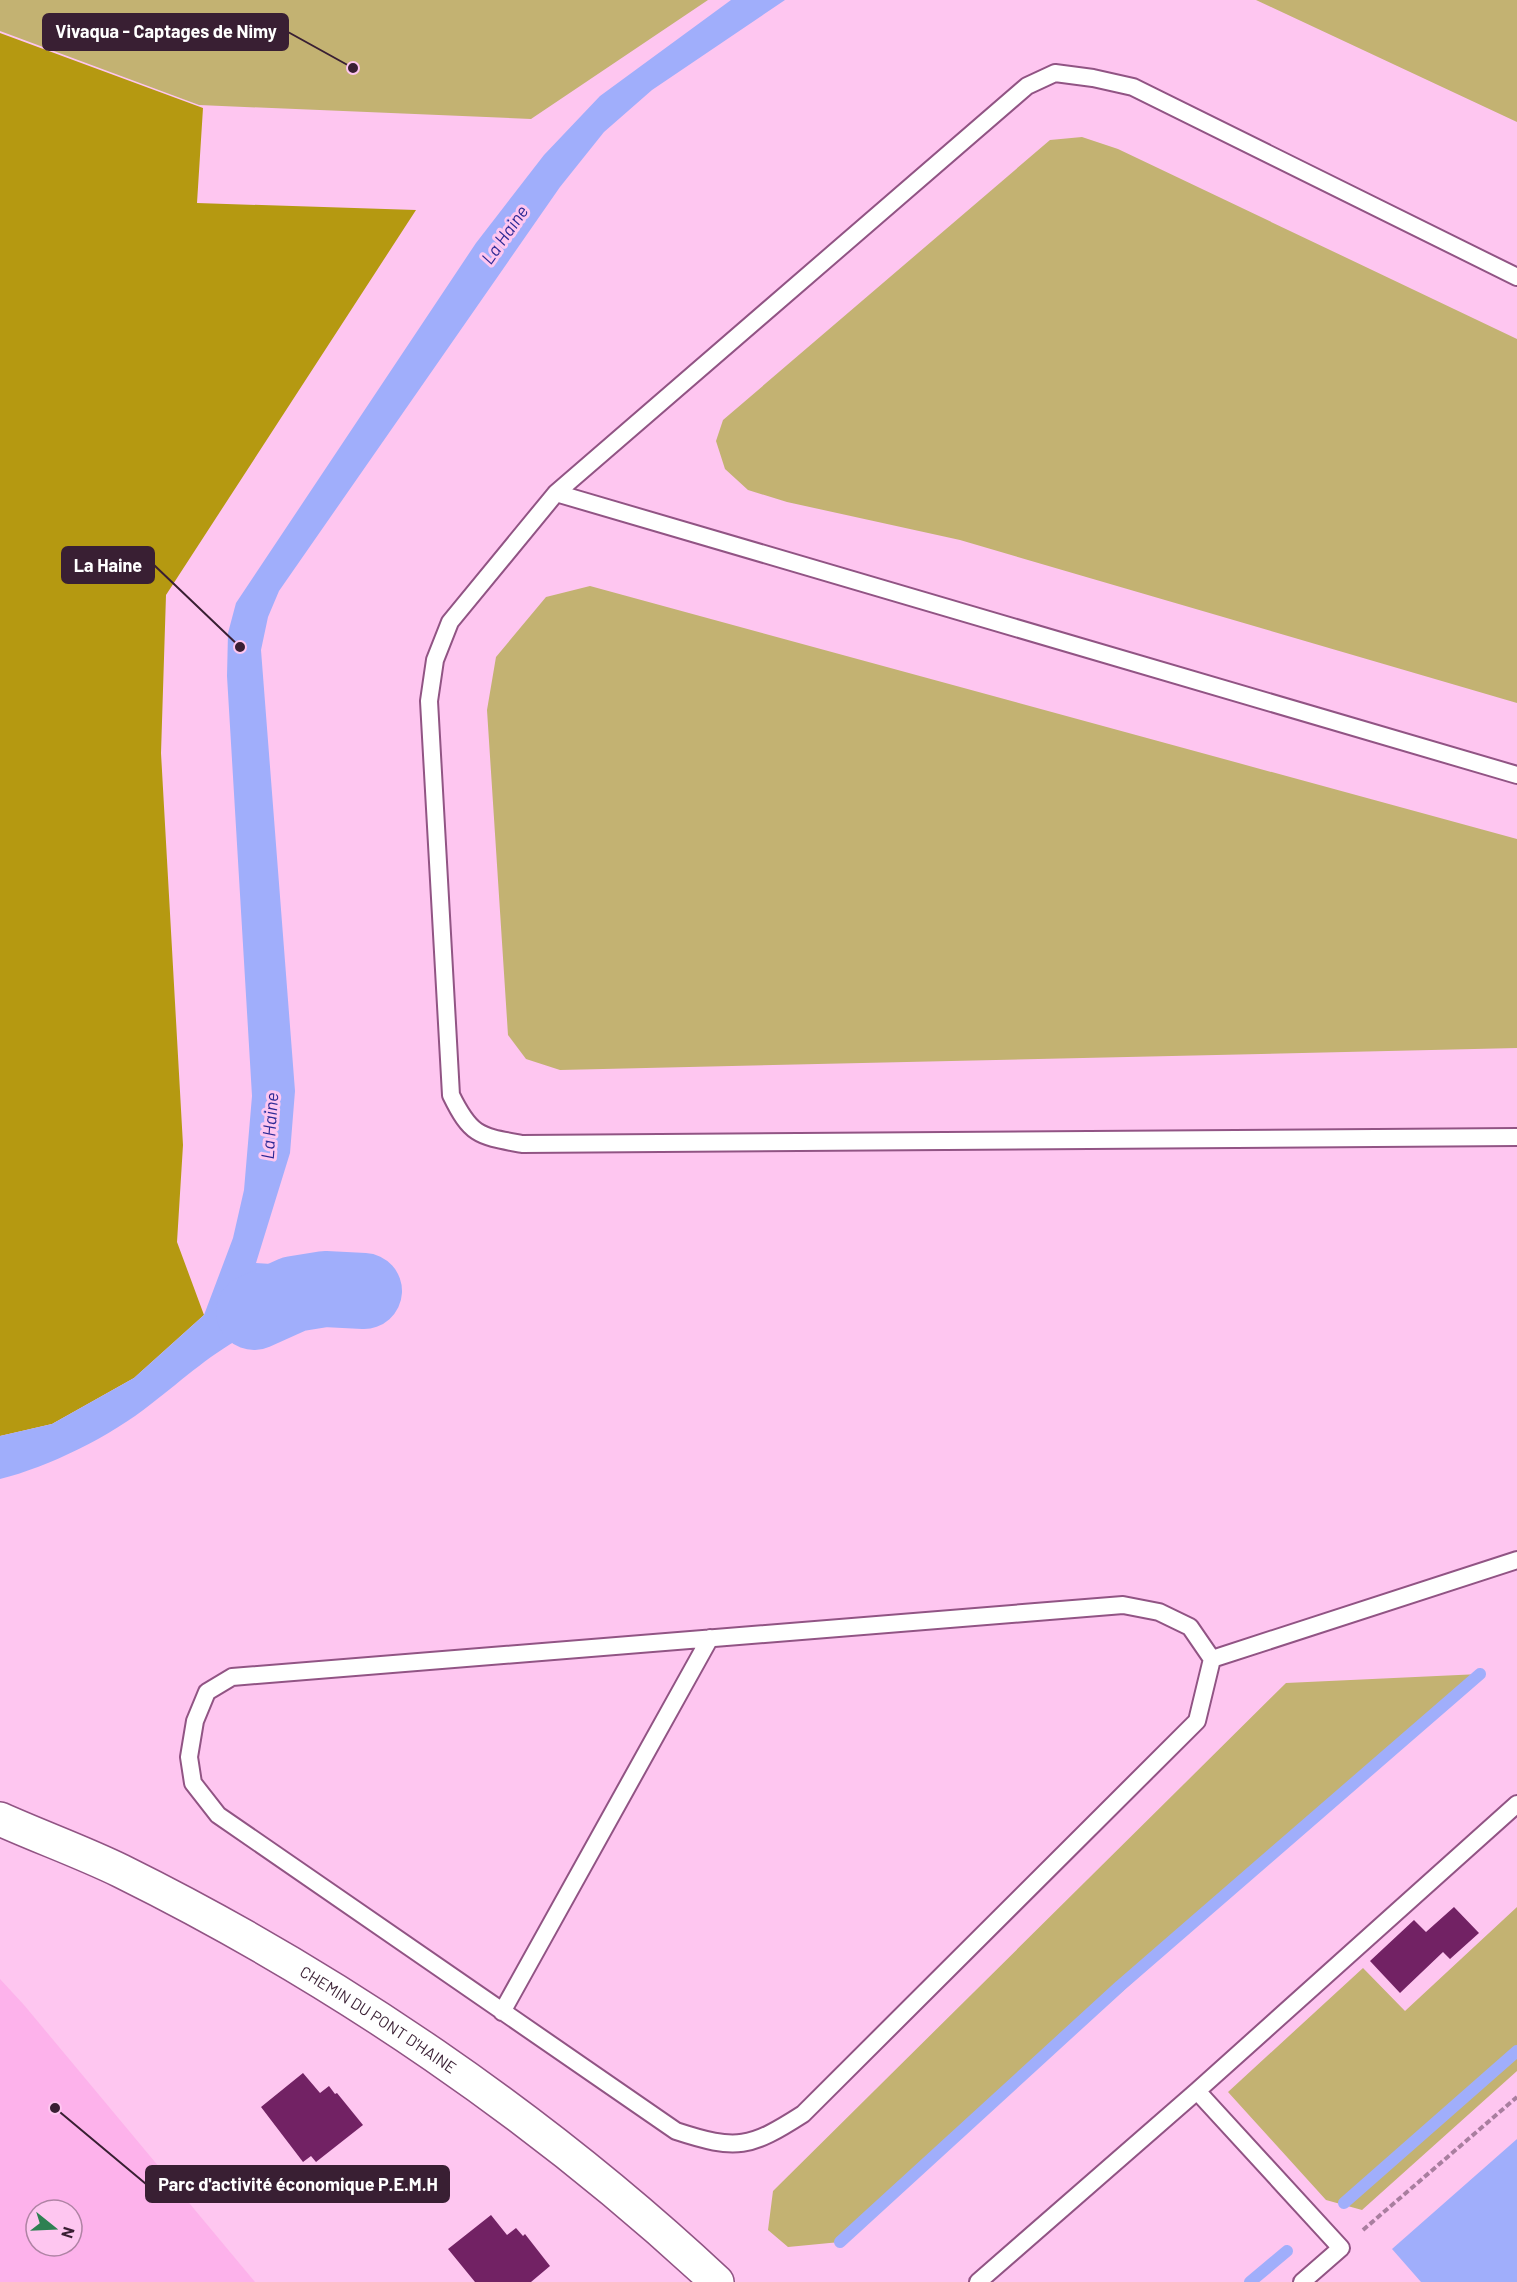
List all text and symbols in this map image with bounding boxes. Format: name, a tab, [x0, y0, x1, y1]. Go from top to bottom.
callout: Vivaqua - Captages de Nimy	[43, 14, 288, 50]
text: Vivaqua - Captages de Nimy	[55, 20, 277, 42]
water label: La Haine	[476, 201, 532, 268]
callout: La Haine	[62, 547, 154, 583]
text: La Haine	[74, 554, 142, 576]
water label: La Haine	[256, 1092, 282, 1160]
street label: CHEMIN DU PONT D'HAINE	[297, 1961, 460, 2077]
callout: Parc d'activité économique P.E.M.H	[146, 2166, 449, 2202]
text: Parc d'activité économique P.E.M.H	[158, 2173, 438, 2195]
north arrow	[24, 2198, 84, 2258]
text: N	[58, 2225, 79, 2241]

